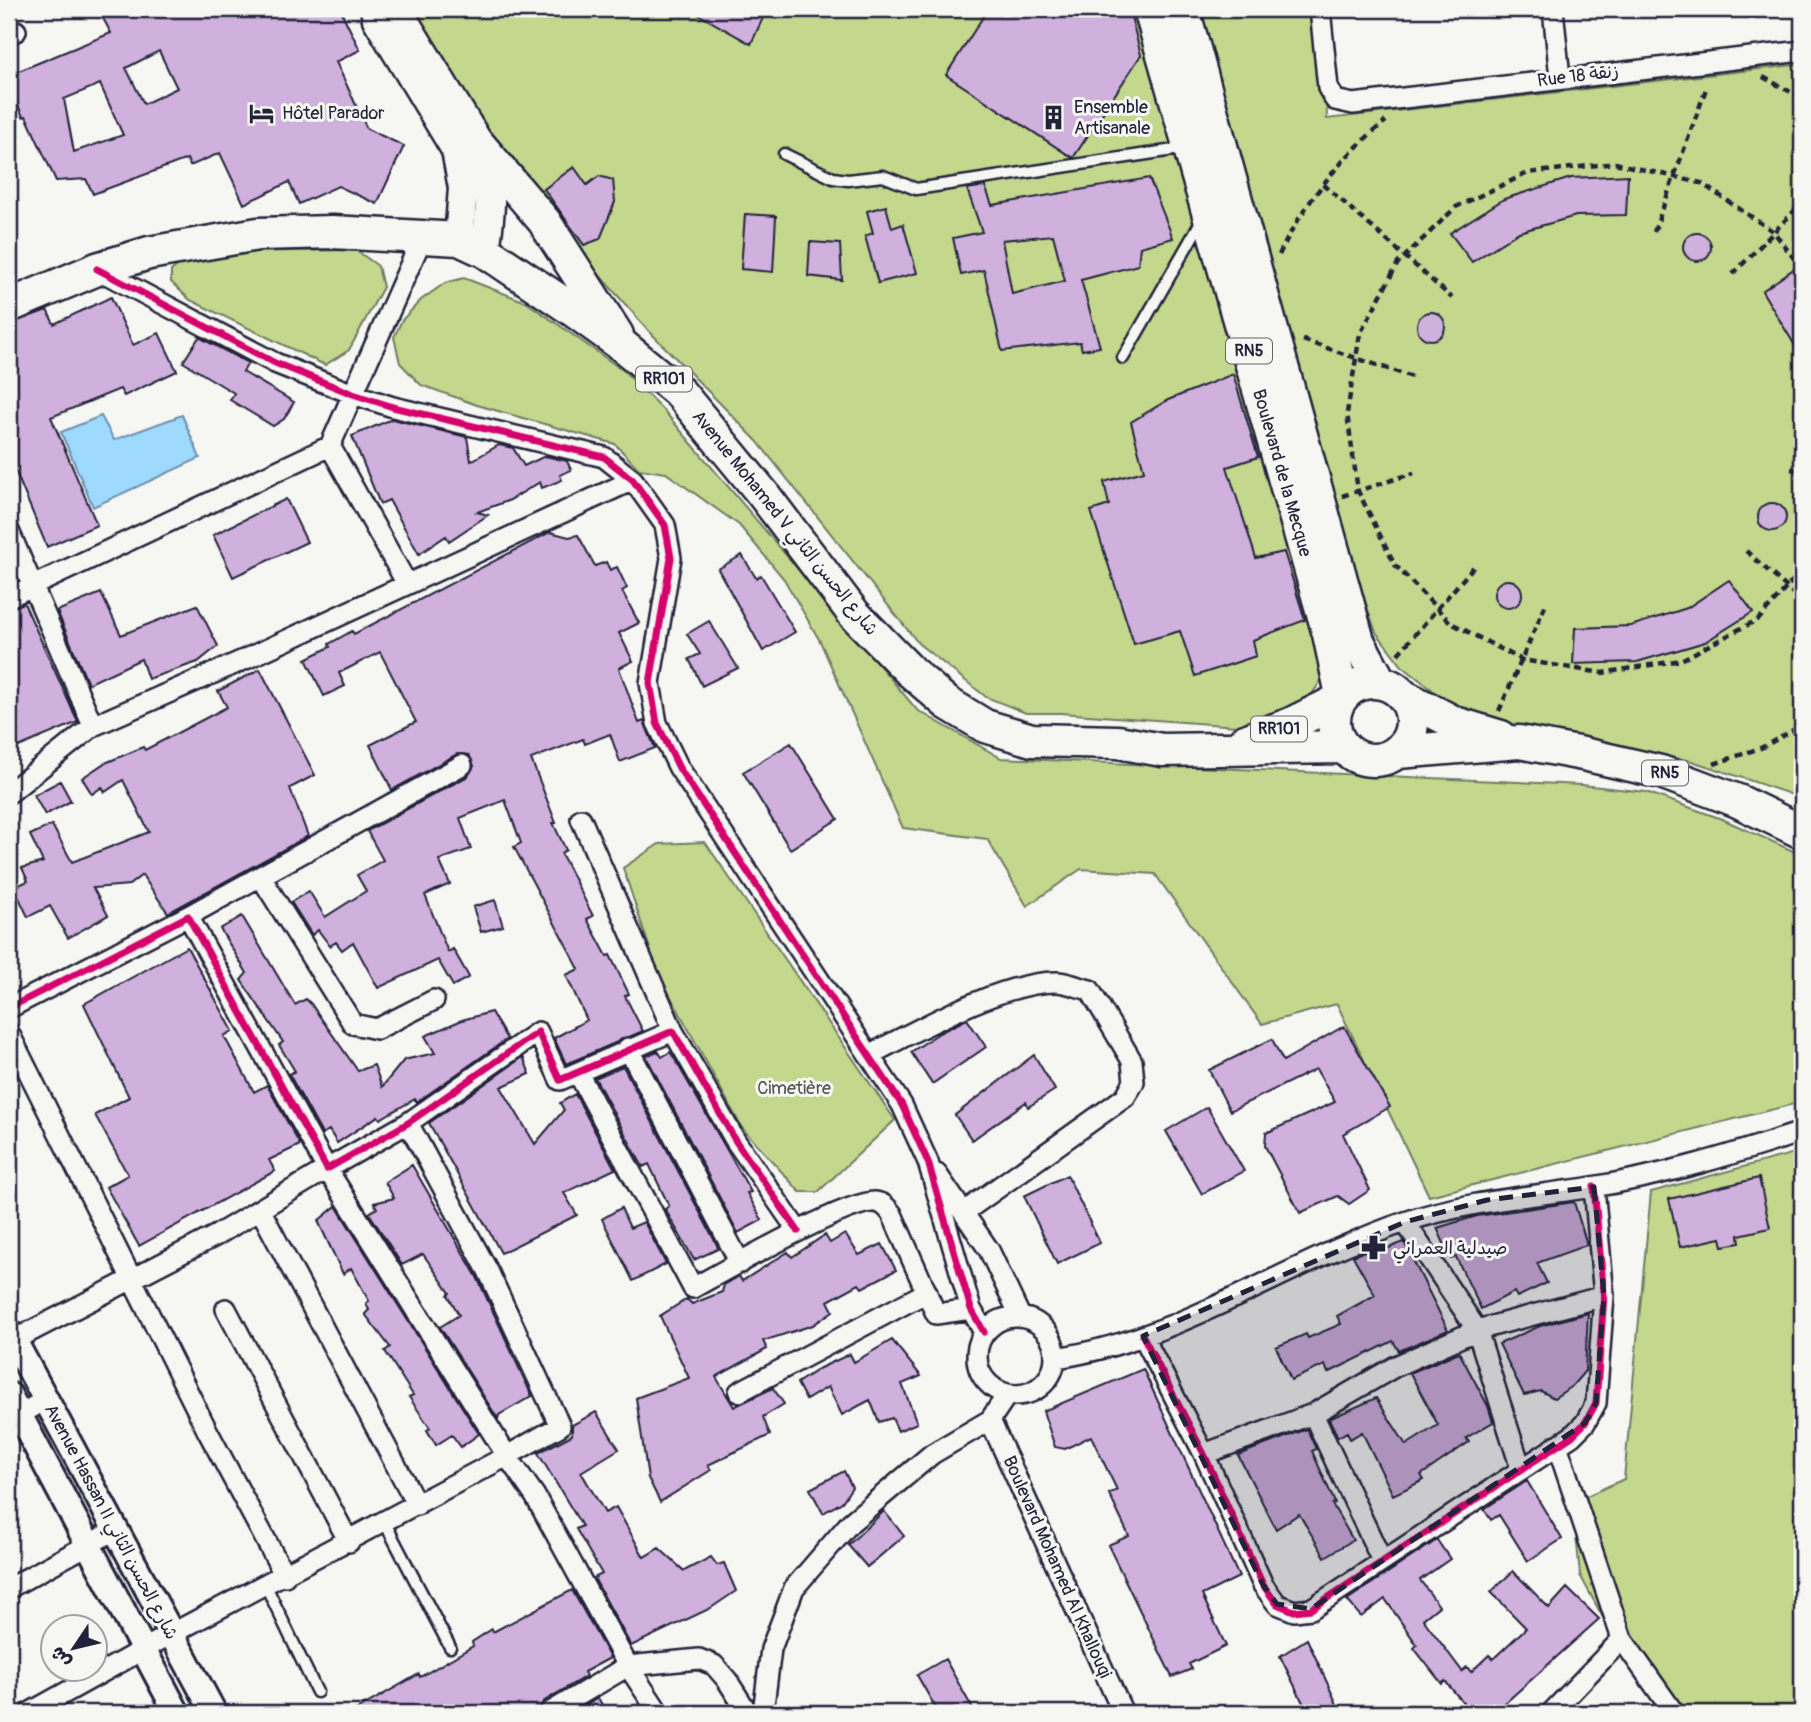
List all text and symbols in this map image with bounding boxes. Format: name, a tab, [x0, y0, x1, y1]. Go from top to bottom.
street label: Rue 18 زنقة	[1536, 60, 1620, 92]
place label: Ensemble Artisanale	[1074, 96, 1150, 140]
hotel icon: Hôtel Parador	[248, 99, 276, 127]
place label: Hôtel Parador	[282, 102, 385, 125]
building icon: Ensemble Artisanale	[1040, 103, 1068, 131]
road number: RN5	[1226, 338, 1272, 364]
road number: RR101	[636, 366, 692, 392]
street label: Boulevard de la Mecque	[1247, 387, 1317, 559]
street label: Avenue Mohamed V شارع الحسن الثاني	[684, 406, 883, 643]
road number: RR101	[1251, 716, 1307, 742]
road number: RN5	[1642, 760, 1688, 786]
park label: Cimetière	[757, 1077, 831, 1100]
pharmacy icon: صيدلية العمراني	[1359, 1234, 1387, 1262]
place label: صيدلية العمراني	[1393, 1237, 1507, 1264]
street label: Avenue Hassan II شارع الحسن الثاني	[36, 1400, 183, 1646]
street label: Boulevard Mohamed Al Khallouqi	[998, 1452, 1116, 1682]
north arrow	[38, 1614, 108, 1684]
text: ش	[45, 1642, 77, 1673]

